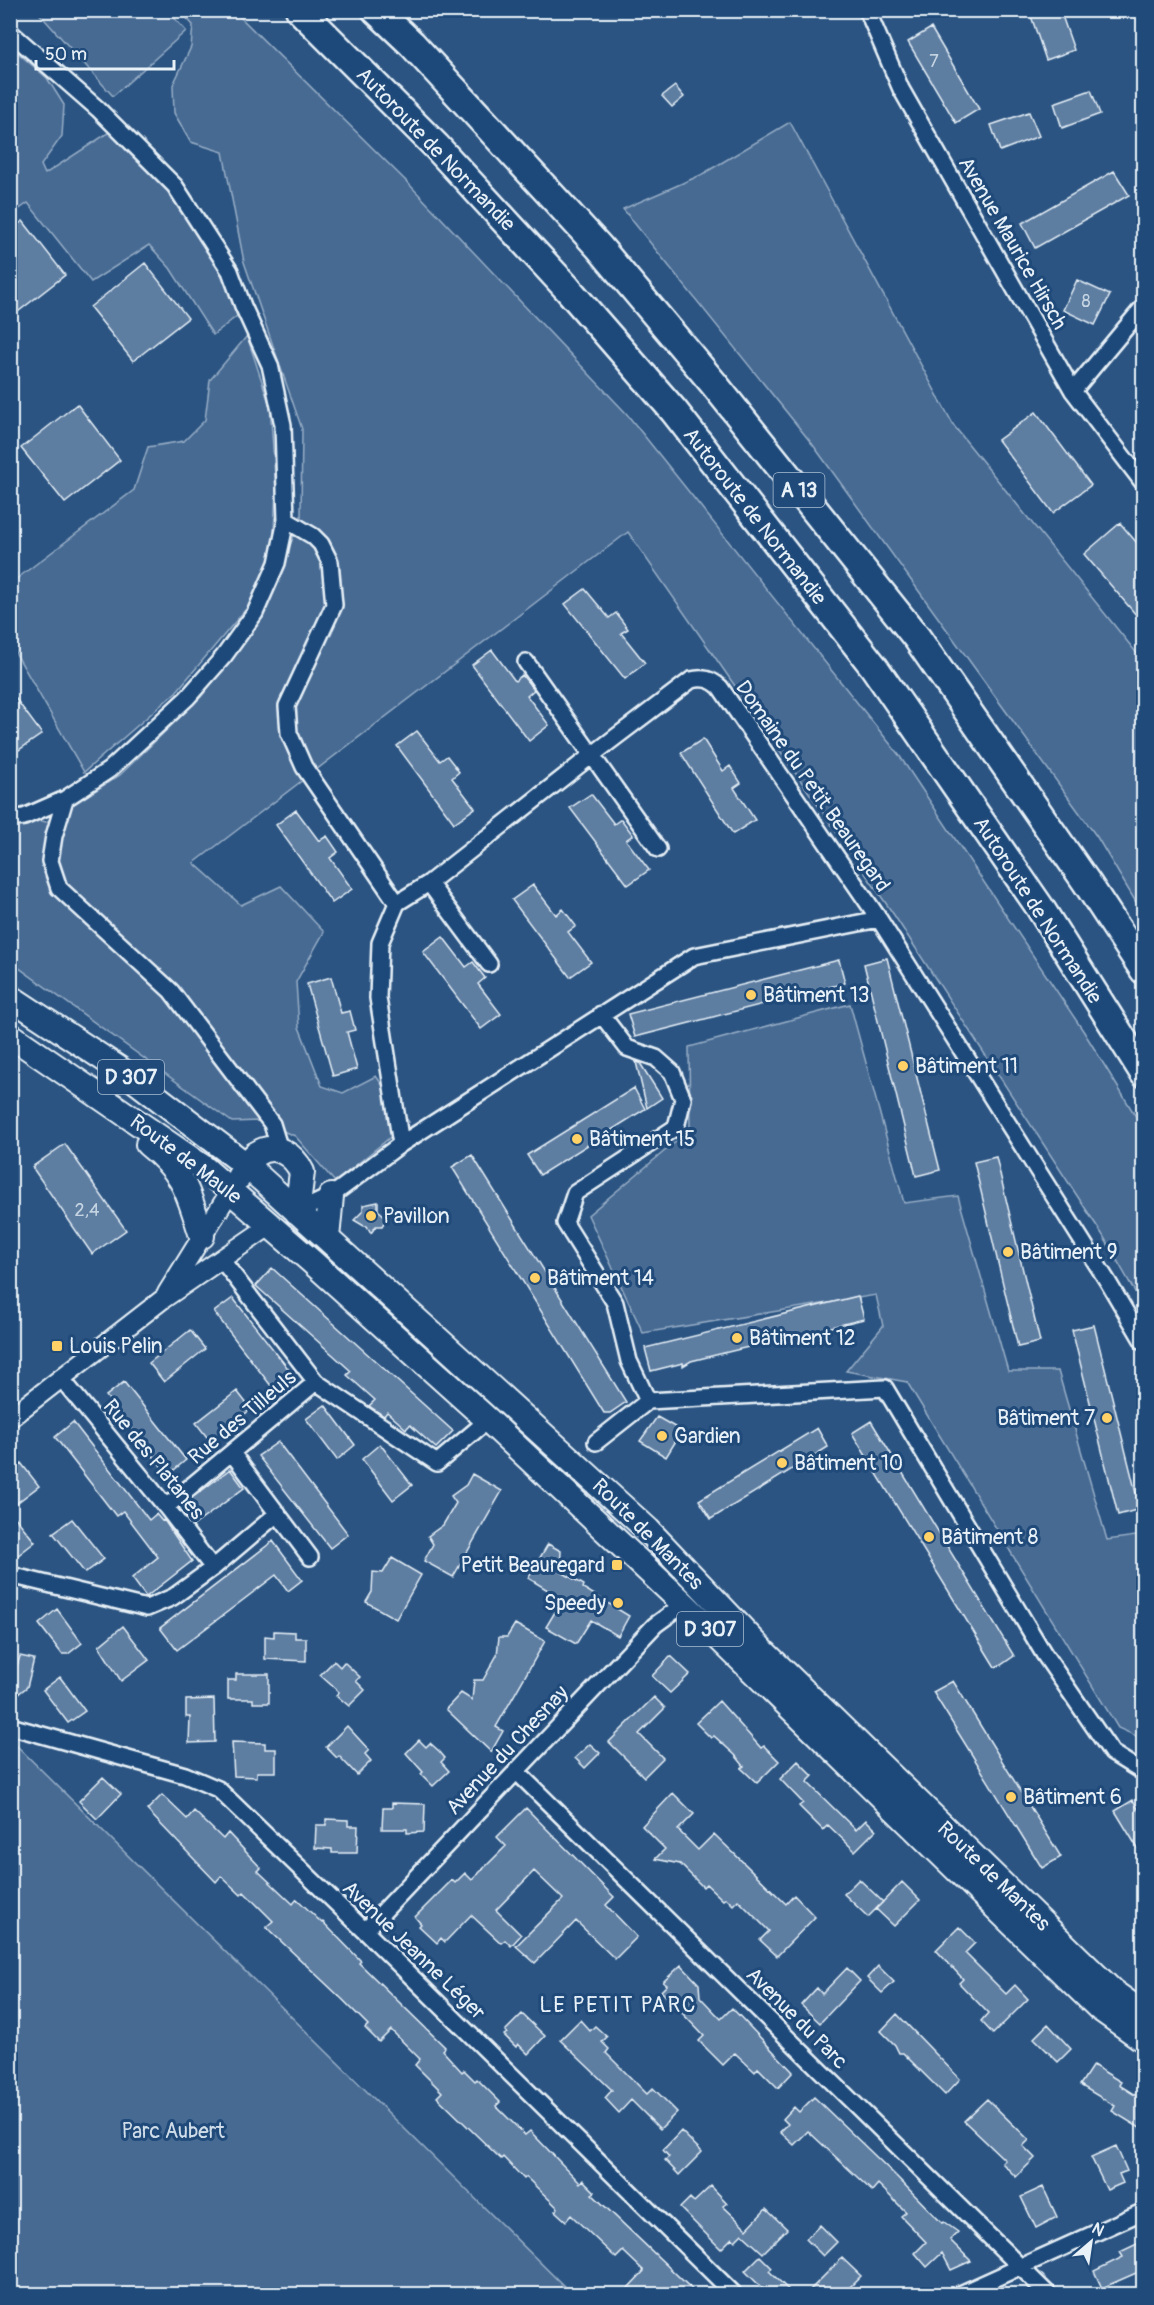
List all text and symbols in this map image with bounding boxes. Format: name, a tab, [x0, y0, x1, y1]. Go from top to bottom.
scale bar	[36, 33, 174, 71]
text: 50 m	[45, 43, 87, 66]
house number: 7	[929, 50, 939, 73]
street label: Autoroute de Normandie	[350, 62, 521, 238]
street label: Avenue Maurice Hirsch	[952, 152, 1073, 335]
house number: 8	[1081, 290, 1091, 313]
street label: Autoroute de Normandie	[677, 422, 833, 611]
road number: A 13	[774, 473, 824, 507]
street label: Domaine du Petit Beauregard	[729, 675, 896, 897]
street label: Autoroute de Normandie	[967, 812, 1109, 1010]
place label: Bâtiment 13	[763, 982, 870, 1009]
marker: Bâtiment 13	[744, 988, 758, 1002]
place label: Bâtiment 11	[915, 1053, 1018, 1080]
marker: Bâtiment 11	[896, 1059, 910, 1073]
road number: D 307	[98, 1060, 164, 1094]
street label: Route de Maule	[124, 1109, 248, 1211]
place label: Bâtiment 15	[589, 1126, 695, 1153]
marker: Bâtiment 15	[570, 1132, 584, 1146]
house number: 2,4	[74, 1199, 100, 1222]
place label: Pavillon	[383, 1203, 450, 1230]
marker: Pavillon	[364, 1209, 378, 1223]
place label: Bâtiment 9	[1020, 1239, 1117, 1266]
marker: Bâtiment 9	[1001, 1245, 1015, 1259]
place label: Bâtiment 14	[547, 1265, 654, 1292]
marker: Bâtiment 14	[528, 1271, 542, 1285]
place label: Bâtiment 12	[749, 1325, 856, 1352]
marker: Bâtiment 12	[730, 1331, 744, 1345]
place label: Louis Pelin	[69, 1333, 163, 1360]
marker: Louis Pelin	[50, 1339, 64, 1353]
street label: Rue des Tilleuls	[183, 1364, 302, 1471]
street label: Rue des Platanes	[97, 1394, 211, 1526]
place label: Bâtiment 7	[997, 1405, 1095, 1432]
marker: Bâtiment 7	[1100, 1411, 1114, 1425]
place label: Gardien	[674, 1423, 741, 1450]
marker: Gardien	[655, 1429, 669, 1443]
place label: Bâtiment 10	[794, 1450, 903, 1477]
marker: Bâtiment 10	[775, 1456, 789, 1470]
street label: Route de Mantes	[586, 1473, 710, 1596]
place label: Bâtiment 8	[941, 1524, 1038, 1551]
marker: Bâtiment 8	[922, 1530, 936, 1544]
place label: Petit Beauregard	[461, 1552, 605, 1579]
marker: Petit Beauregard	[610, 1558, 624, 1572]
place label: Speedy	[544, 1590, 606, 1617]
marker: Speedy	[611, 1596, 625, 1610]
road number: D 307	[677, 1612, 743, 1646]
street label: Avenue du Chesnay	[440, 1680, 574, 1821]
place label: Bâtiment 6	[1023, 1784, 1122, 1811]
marker: Bâtiment 6	[1004, 1790, 1018, 1804]
street label: Route de Mantes	[931, 1816, 1056, 1938]
street label: Avenue Jeanne Léger	[336, 1875, 491, 2026]
street label: Avenue du Parc	[740, 1962, 853, 2075]
district label: LE PETIT PARC	[539, 1991, 697, 2019]
park label: Parc Aubert	[121, 2118, 225, 2145]
north arrow	[1061, 2212, 1121, 2272]
text: N	[1088, 2218, 1108, 2241]

